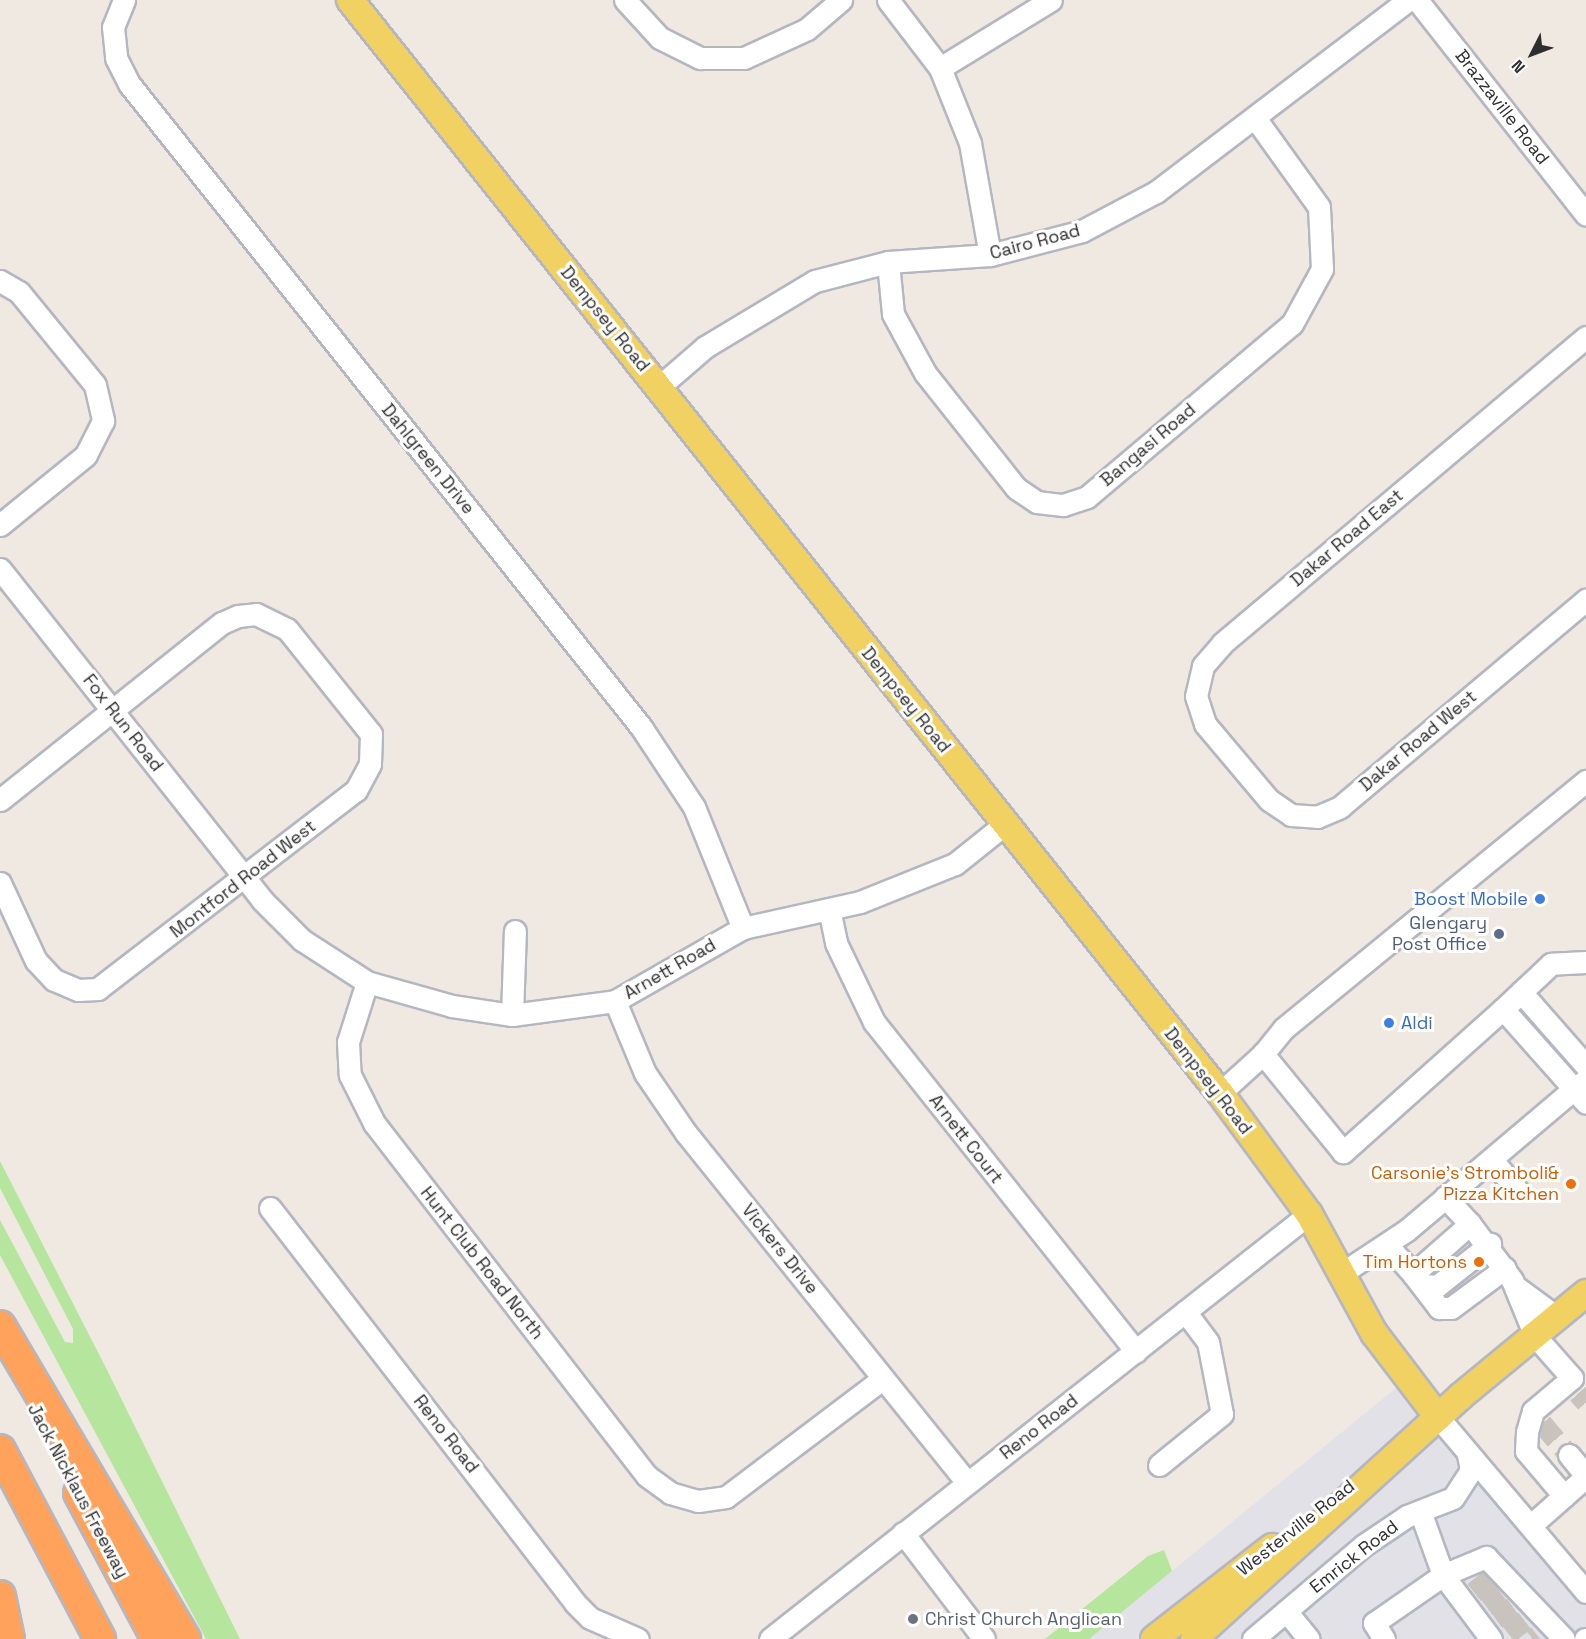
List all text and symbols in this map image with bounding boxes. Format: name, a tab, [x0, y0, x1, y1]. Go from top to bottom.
north arrow	[1502, 24, 1562, 84]
street label: Brazzaville Road	[1450, 45, 1554, 169]
text: N	[1507, 55, 1530, 77]
street label: Cairo Road	[987, 220, 1083, 264]
street label: Dempsey Road	[556, 262, 654, 376]
street label: Dahlgreen Drive	[377, 399, 479, 519]
street label: Bangasi Road	[1096, 399, 1200, 491]
street label: Dakar Road East	[1286, 485, 1408, 591]
street label: Dempsey Road	[857, 643, 955, 757]
street label: Fox Run Road	[78, 670, 168, 776]
street label: Dakar Road West	[1355, 686, 1481, 796]
street label: Montford Road West	[166, 815, 320, 943]
place label: Boost Mobile	[1414, 888, 1528, 910]
marker: Boost Mobile	[1533, 892, 1547, 906]
place label: Glengary Post Office	[1392, 913, 1487, 956]
marker: Glengary Post Office	[1492, 927, 1506, 941]
street label: Arnett Road	[620, 934, 720, 1004]
place label: Aldi	[1401, 1012, 1433, 1034]
marker: Aldi	[1382, 1016, 1396, 1030]
street label: Dempsey Road	[1160, 1023, 1256, 1139]
street label: Arnett Court	[924, 1090, 1008, 1188]
place label: Carsonie's Stromboli& Pizza Kitchen	[1371, 1163, 1559, 1206]
marker: Carsonie's Stromboli& Pizza Kitchen	[1564, 1177, 1578, 1191]
street label: Hunt Club Road North	[416, 1182, 548, 1344]
street label: Vickers Drive	[737, 1199, 823, 1299]
place label: Tim Hortons	[1363, 1251, 1467, 1273]
marker: Tim Hortons	[1472, 1255, 1486, 1269]
street label: Reno Road	[996, 1390, 1082, 1464]
street label: Reno Road	[409, 1391, 483, 1477]
street label: Jack Nicklaus Freeway	[23, 1400, 133, 1582]
street label: Westerville Road	[1233, 1475, 1359, 1581]
street label: Emrick Road	[1306, 1516, 1402, 1598]
place label: Christ Church Anglican	[925, 1608, 1122, 1630]
marker: Christ Church Anglican	[906, 1612, 920, 1626]

